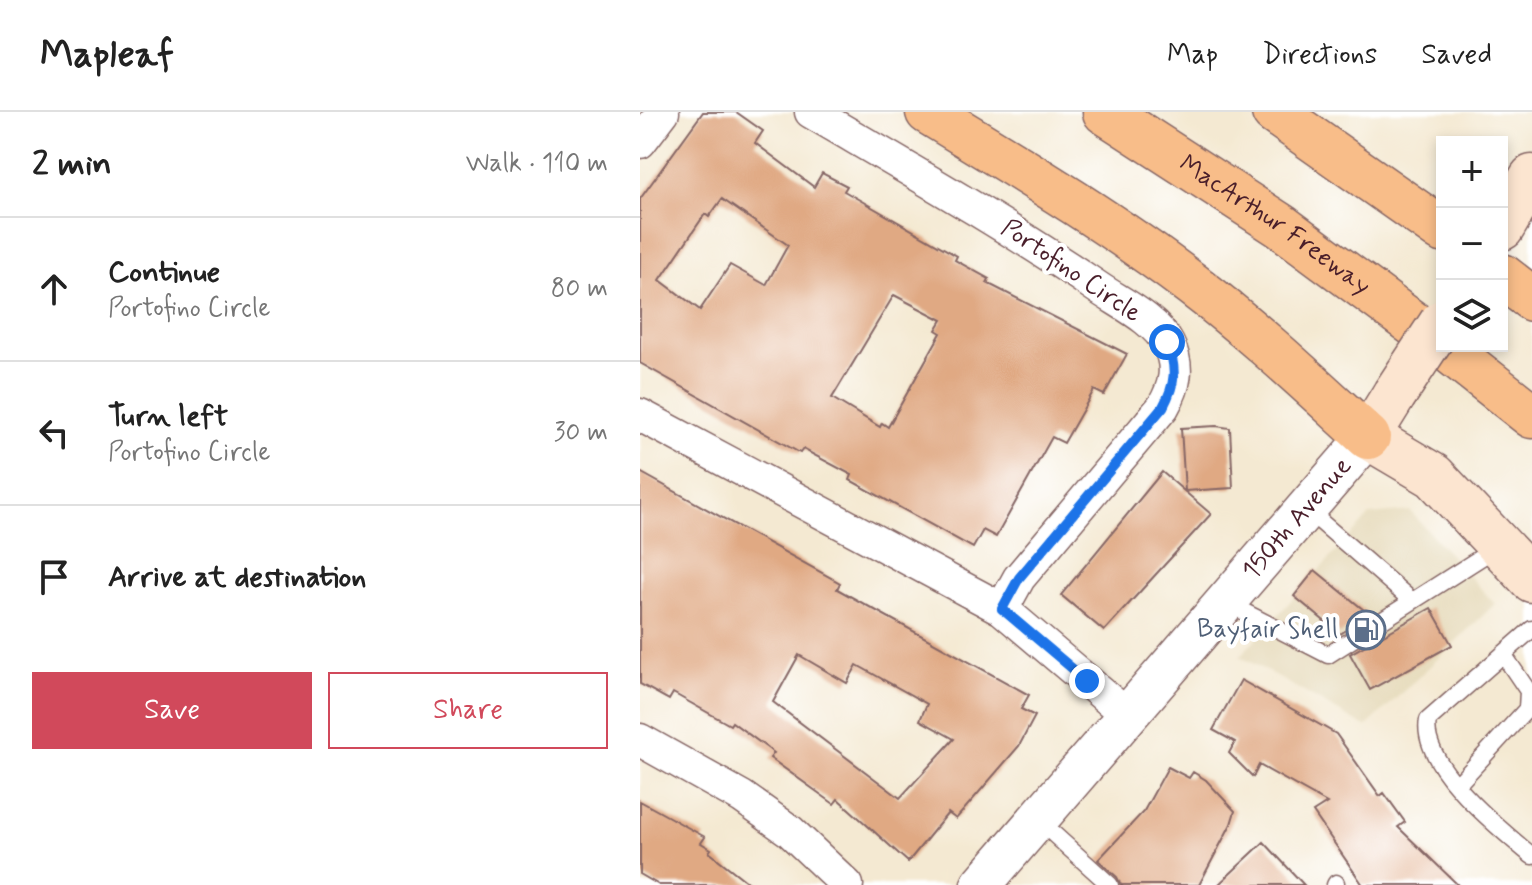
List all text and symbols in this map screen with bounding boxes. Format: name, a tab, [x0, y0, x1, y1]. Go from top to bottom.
text: Mapleaf	[40, 31, 174, 80]
text: Map	[1167, 37, 1218, 74]
text: Directions	[1262, 37, 1377, 74]
text: Saved	[1421, 37, 1492, 74]
map controls	[1436, 136, 1508, 352]
button: +	[1436, 136, 1508, 208]
text: 2 min	[32, 142, 112, 187]
text: Walk · 110 m	[466, 147, 608, 181]
street label: MacArthur Freeway	[1172, 147, 1377, 303]
button: −	[1436, 208, 1508, 280]
street label: Portofino Circle	[994, 211, 1148, 331]
text: Continue	[108, 253, 220, 292]
icon: ahead	[32, 267, 76, 311]
text: 80 m	[551, 272, 608, 306]
button: layers	[1436, 280, 1508, 352]
text: Portofino Circle	[108, 292, 270, 326]
route start	[1149, 324, 1185, 360]
text: Turn left	[108, 397, 228, 436]
icon: left	[32, 411, 76, 455]
text: 30 m	[554, 416, 608, 450]
text: Portofino Circle	[108, 436, 270, 470]
street label: 150th Avenue	[1235, 450, 1360, 587]
icon: arrive	[32, 555, 76, 599]
text: Arrive at destination	[108, 558, 366, 597]
fuel station icon: Bayfair Shell	[1345, 609, 1387, 651]
place label: Bayfair Shell	[1197, 613, 1338, 647]
route end	[1069, 663, 1105, 699]
button: Save	[32, 672, 312, 749]
button: Share	[328, 672, 608, 749]

